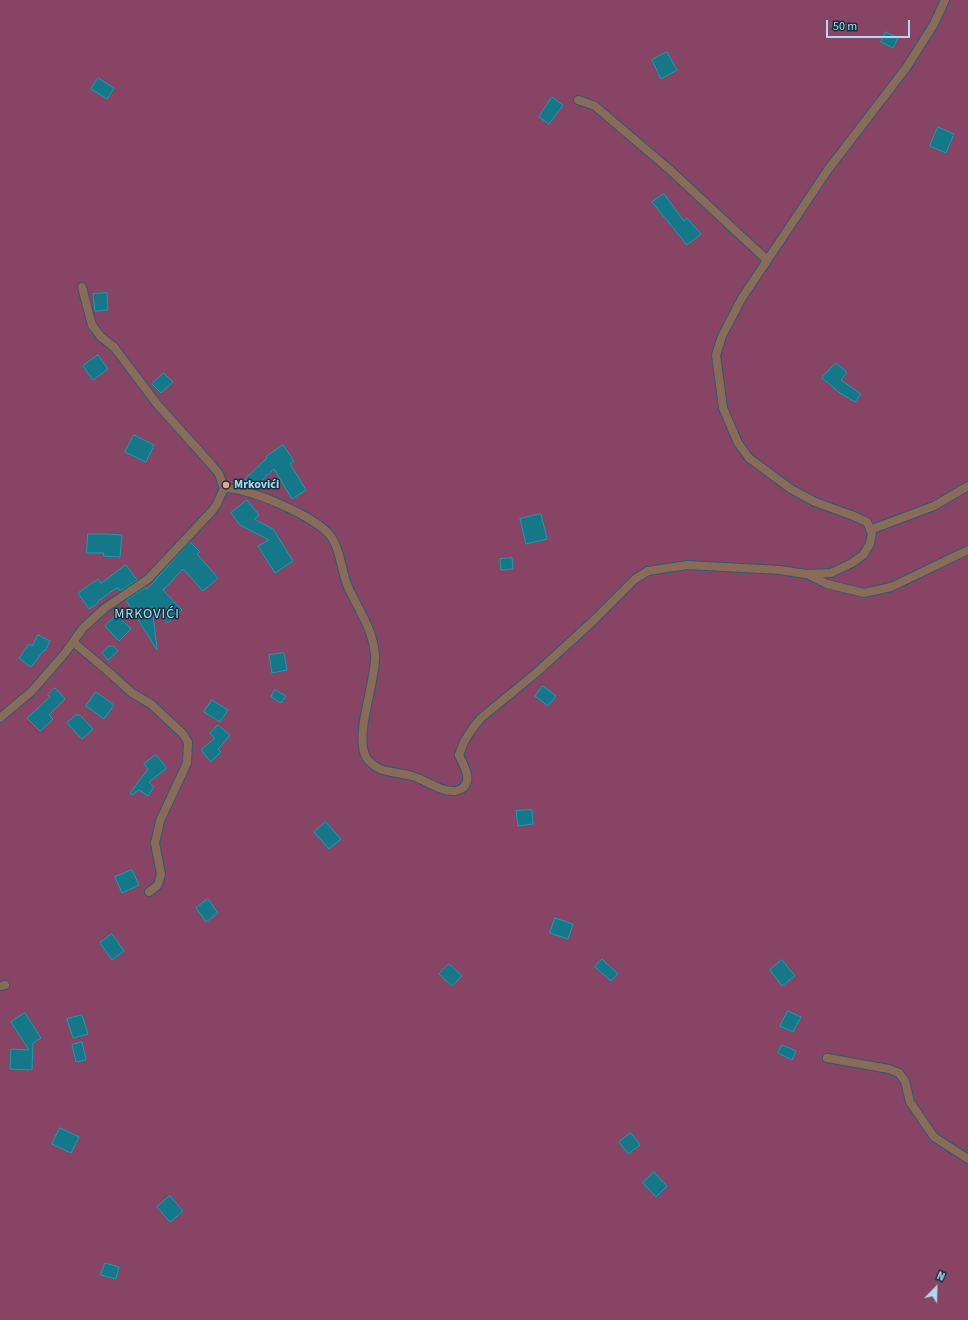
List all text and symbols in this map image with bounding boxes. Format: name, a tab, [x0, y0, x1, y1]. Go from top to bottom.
scale bar	[828, 12, 912, 38]
text: 50 m	[833, 18, 857, 35]
place label: Mrkovići	[234, 478, 279, 492]
marker: Mrkovići	[221, 480, 231, 490]
district label: MRKOVIĆI	[114, 607, 180, 623]
north arrow	[916, 1268, 956, 1308]
text: N	[935, 1268, 947, 1285]

